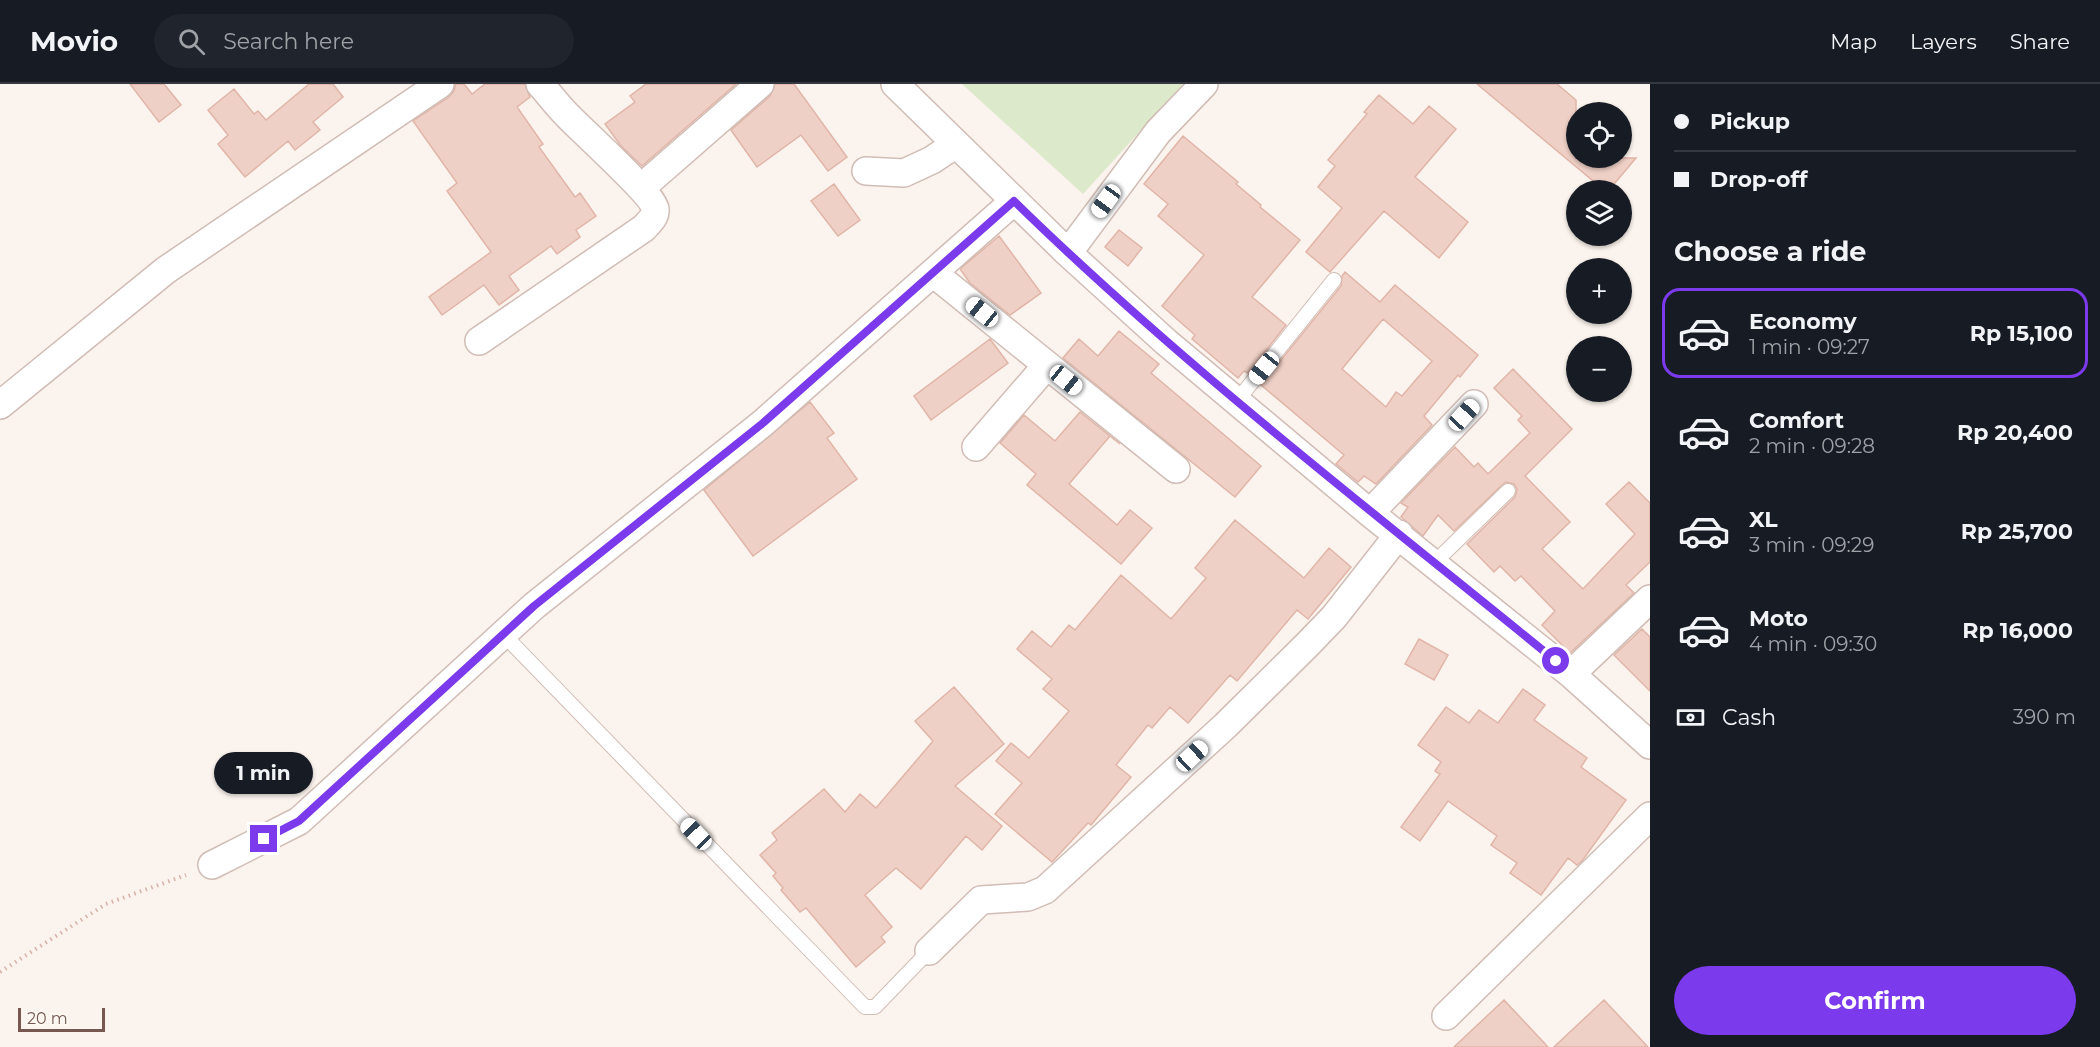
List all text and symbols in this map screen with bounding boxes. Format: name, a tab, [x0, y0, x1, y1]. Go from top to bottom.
search box	[154, 14, 574, 68]
text: Movio	[30, 24, 118, 58]
icon: search	[175, 25, 208, 58]
text: Search here	[223, 28, 354, 55]
text: Map	[1830, 29, 1877, 54]
text: Layers	[1910, 29, 1977, 54]
text: Share	[2010, 29, 2070, 54]
map controls	[1566, 102, 1632, 402]
button: locate	[1566, 102, 1632, 168]
text: Pickup	[1710, 108, 1790, 135]
text: Drop-off	[1710, 166, 1808, 193]
button: layers	[1566, 180, 1632, 246]
car	[1088, 181, 1124, 221]
text: Choose a ride	[1674, 235, 1866, 268]
button: +	[1566, 258, 1632, 324]
car	[962, 294, 1002, 330]
icon: car	[1677, 306, 1731, 360]
text: Economy	[1749, 308, 1857, 335]
text: Rp 15,100	[1970, 320, 2073, 347]
text: 1 min · 09:27	[1749, 335, 1870, 359]
button: −	[1566, 336, 1632, 402]
car	[1246, 348, 1282, 388]
car	[1046, 362, 1086, 398]
car	[1445, 396, 1483, 434]
icon: car	[1677, 405, 1731, 459]
text: Comfort	[1749, 407, 1844, 434]
text: Rp 20,400	[1957, 419, 2073, 446]
text: 2 min · 09:28	[1749, 434, 1875, 458]
icon: car	[1677, 504, 1731, 558]
text: XL	[1749, 506, 1778, 533]
text: Rp 25,700	[1961, 518, 2073, 545]
text: 3 min · 09:29	[1749, 533, 1874, 557]
icon: car	[1677, 603, 1731, 657]
text: Moto	[1749, 605, 1808, 632]
text: Rp 16,000	[1962, 617, 2073, 644]
text: 4 min · 09:30	[1749, 632, 1877, 656]
route start	[1542, 647, 1569, 674]
icon: cash	[1674, 701, 1707, 734]
text: Cash	[1722, 704, 1776, 731]
text: 390 m	[2013, 705, 2076, 729]
car	[1173, 737, 1211, 775]
callout: 1 min	[214, 752, 314, 794]
text: 1 min	[236, 761, 291, 785]
car	[677, 815, 715, 853]
route end	[250, 825, 277, 852]
button: Confirm	[1674, 966, 2076, 1035]
scale bar	[18, 1005, 105, 1032]
text: 20 m	[27, 1009, 68, 1028]

